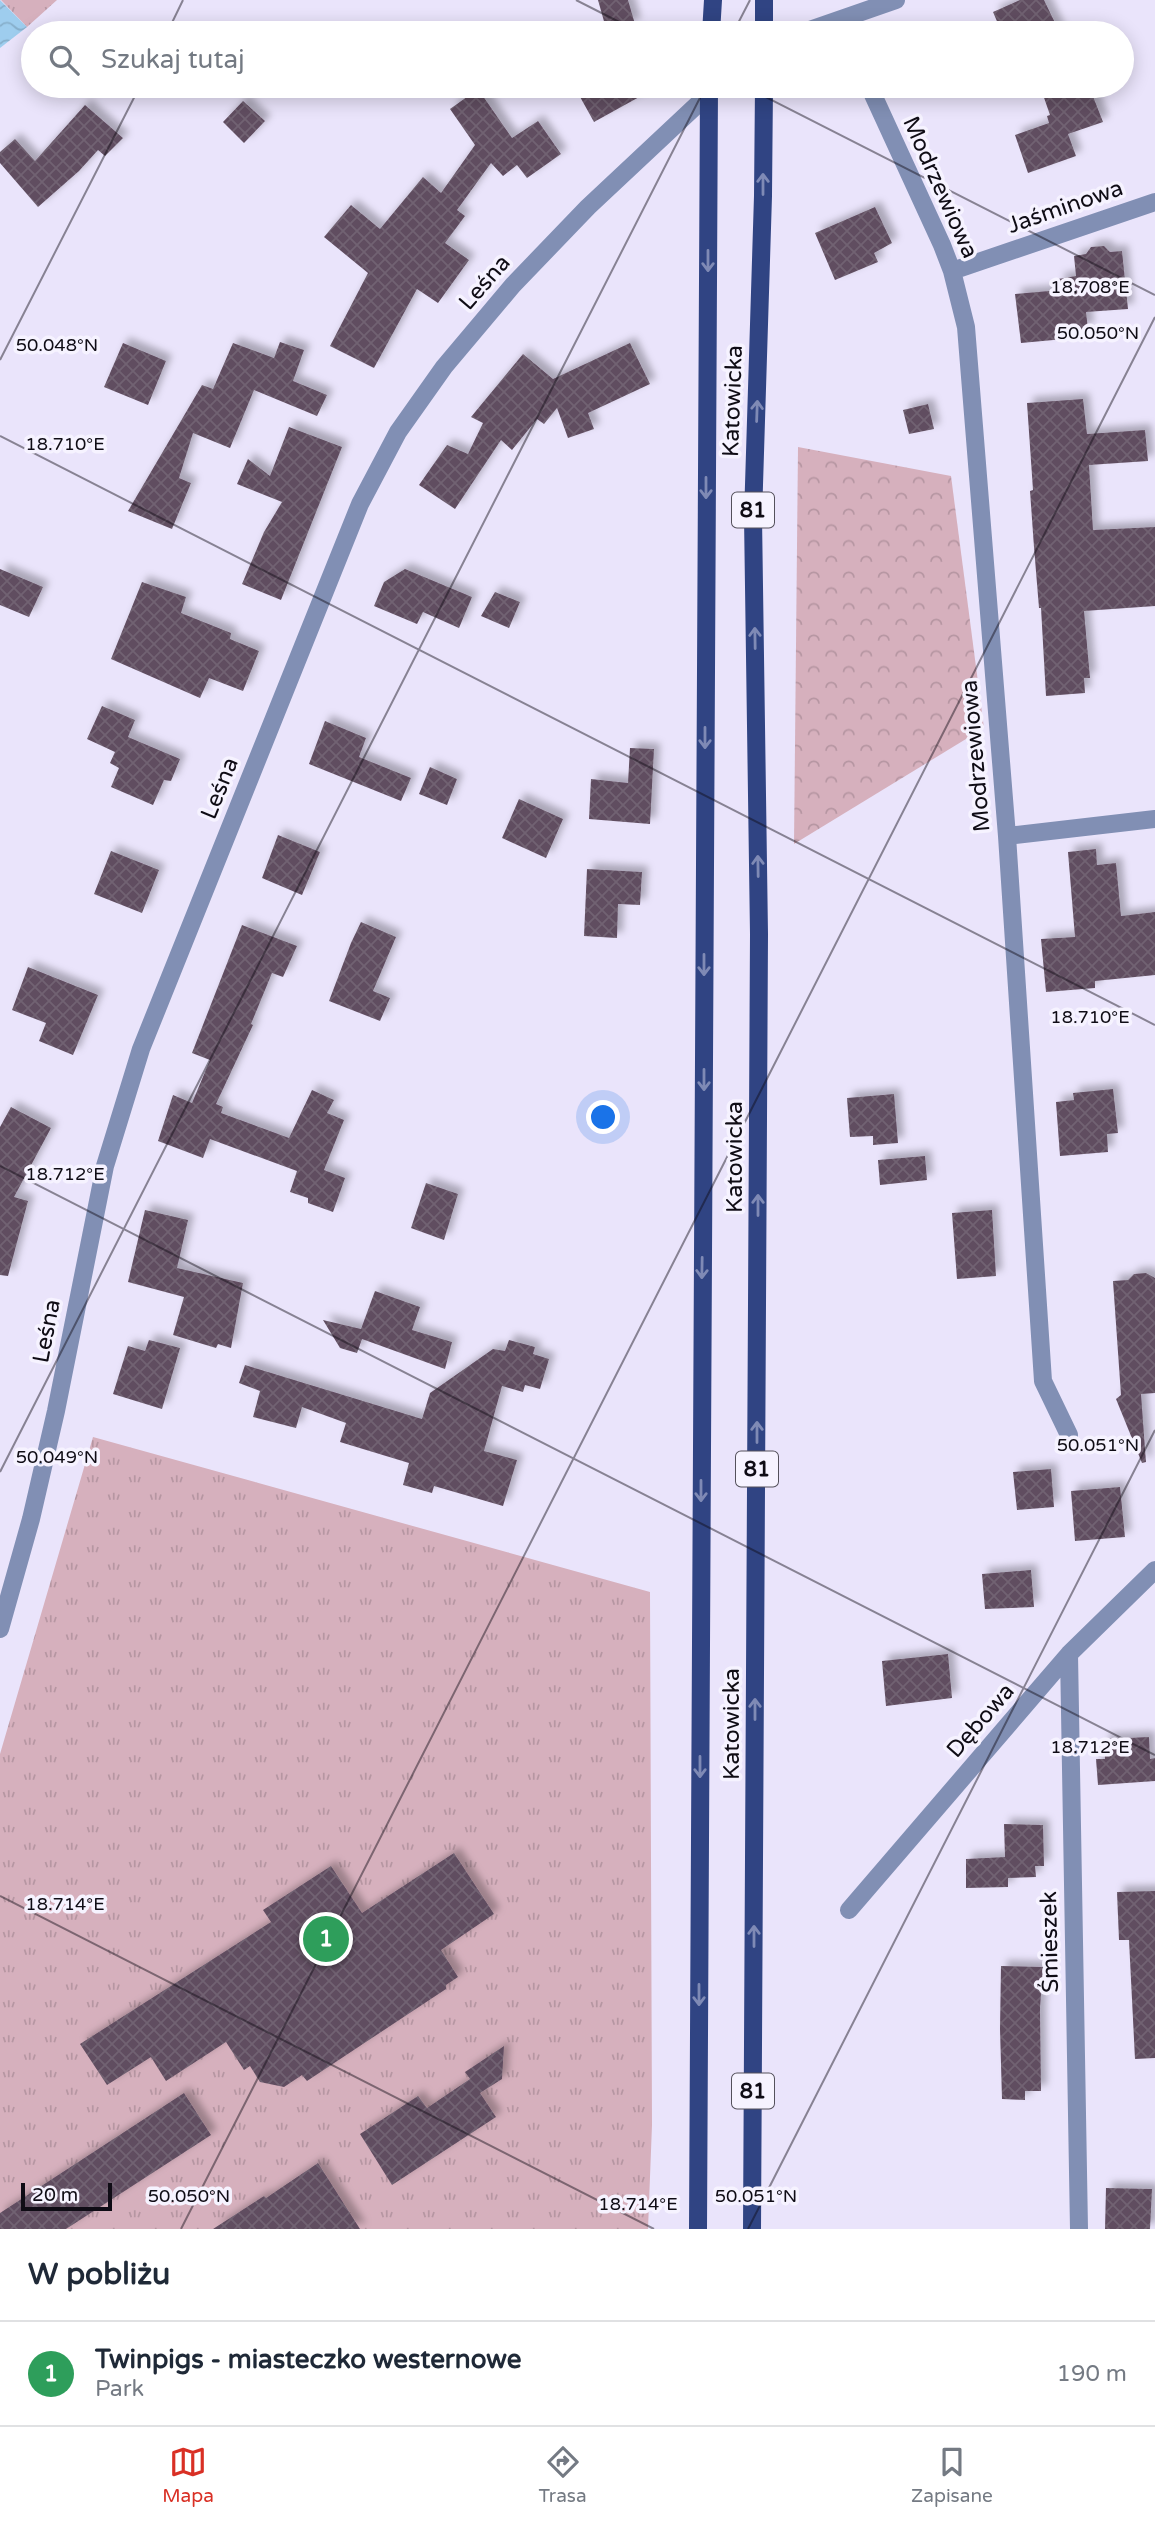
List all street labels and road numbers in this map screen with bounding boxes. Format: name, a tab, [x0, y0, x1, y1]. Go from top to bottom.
street label: Modrzewiowa	[896, 112, 984, 263]
street label: Jaśminowa	[1004, 174, 1127, 240]
street label: Leśna	[453, 249, 516, 316]
street label: Katowicka	[717, 345, 749, 457]
road number: 81	[732, 492, 774, 528]
street label: Modrzewiowa	[955, 679, 997, 833]
street label: Leśna	[195, 753, 245, 823]
street label: Katowicka	[721, 1101, 749, 1213]
street label: Leśna	[27, 1297, 67, 1365]
road number: 81	[736, 1452, 778, 1486]
street label: Katowicka	[718, 1668, 746, 1780]
street label: Dębowa	[941, 1678, 1021, 1764]
street label: Śmieszek	[1035, 1891, 1065, 1993]
road number: 81	[732, 2074, 774, 2108]

